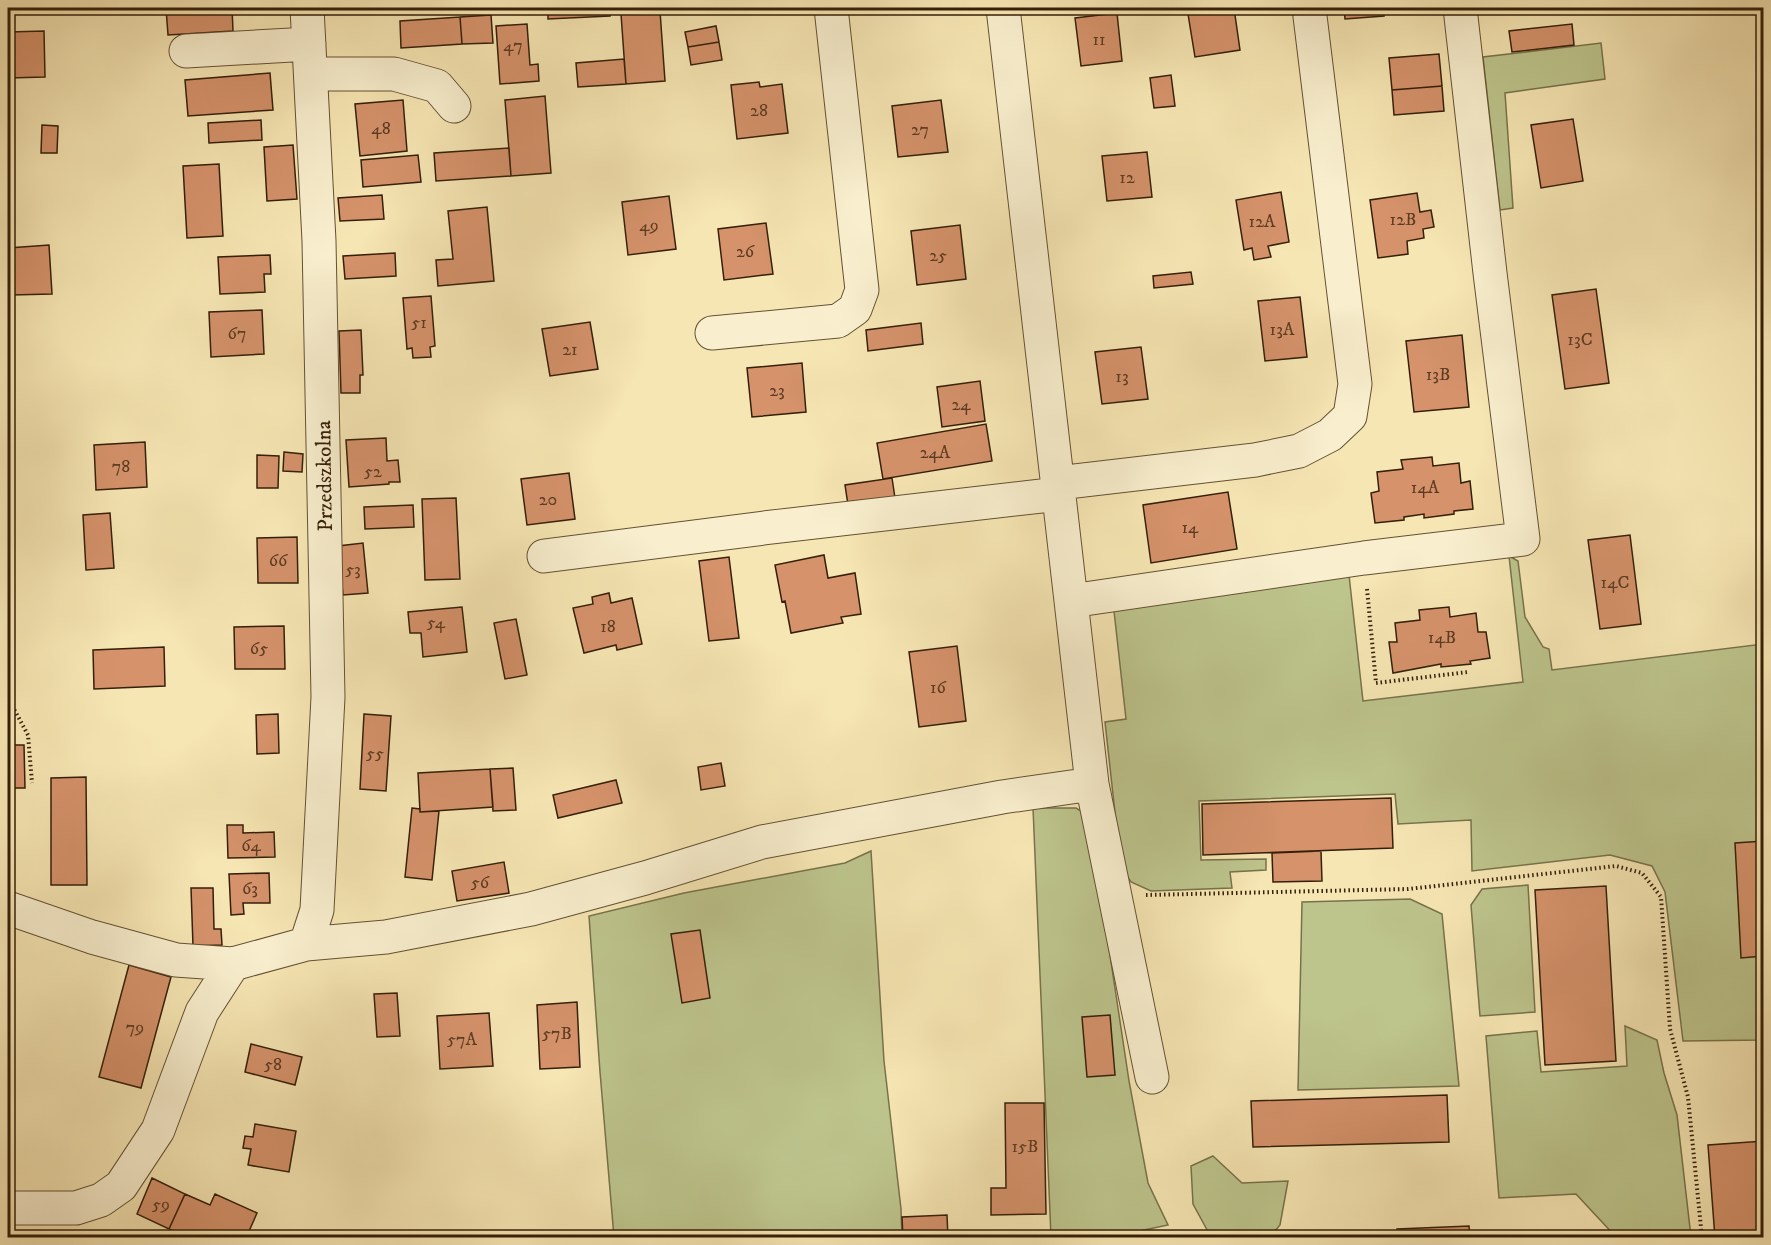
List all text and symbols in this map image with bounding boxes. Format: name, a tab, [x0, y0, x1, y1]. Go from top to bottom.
house number: 11	[1092, 29, 1106, 51]
house number: 47	[503, 35, 523, 57]
house number: 28	[750, 100, 768, 122]
house number: 48	[371, 118, 391, 140]
house number: 27	[911, 119, 929, 141]
house number: 12	[1119, 167, 1135, 189]
house number: 12B	[1390, 209, 1416, 231]
house number: 12A	[1249, 211, 1276, 233]
house number: 49	[639, 215, 659, 237]
house number: 26	[736, 241, 755, 263]
house number: 25	[929, 245, 947, 267]
house number: 51	[411, 312, 427, 334]
house number: 13A	[1270, 319, 1295, 341]
house number: 67	[228, 323, 246, 345]
house number: 13C	[1567, 329, 1593, 351]
house number: 21	[562, 339, 578, 361]
house number: 13B	[1426, 364, 1450, 386]
house number: 13	[1115, 366, 1129, 388]
house number: 23	[769, 380, 785, 402]
house number: 24	[951, 394, 971, 416]
street label: Przedszkolna	[311, 420, 339, 532]
house number: 24A	[920, 442, 951, 464]
house number: 78	[112, 456, 130, 478]
house number: 52	[364, 461, 382, 483]
house number: 14A	[1411, 477, 1440, 499]
house number: 20	[539, 489, 557, 511]
house number: 14	[1182, 517, 1199, 539]
house number: 66	[269, 550, 288, 572]
house number: 53	[345, 559, 361, 581]
house number: 14C	[1601, 572, 1629, 594]
house number: 54	[427, 612, 446, 634]
house number: 18	[600, 616, 616, 638]
house number: 14B	[1428, 627, 1456, 649]
house number: 65	[250, 638, 268, 660]
house number: 16	[930, 677, 947, 699]
house number: 55	[366, 743, 384, 765]
house number: 64	[241, 835, 262, 857]
house number: 56	[471, 872, 490, 894]
house number: 63	[242, 878, 258, 900]
house number: 79	[126, 1017, 144, 1039]
house number: 57B	[542, 1023, 572, 1045]
house number: 57A	[447, 1029, 477, 1051]
house number: 58	[264, 1054, 282, 1076]
house number: 15B	[1012, 1136, 1038, 1158]
house number: 59	[152, 1194, 170, 1216]

